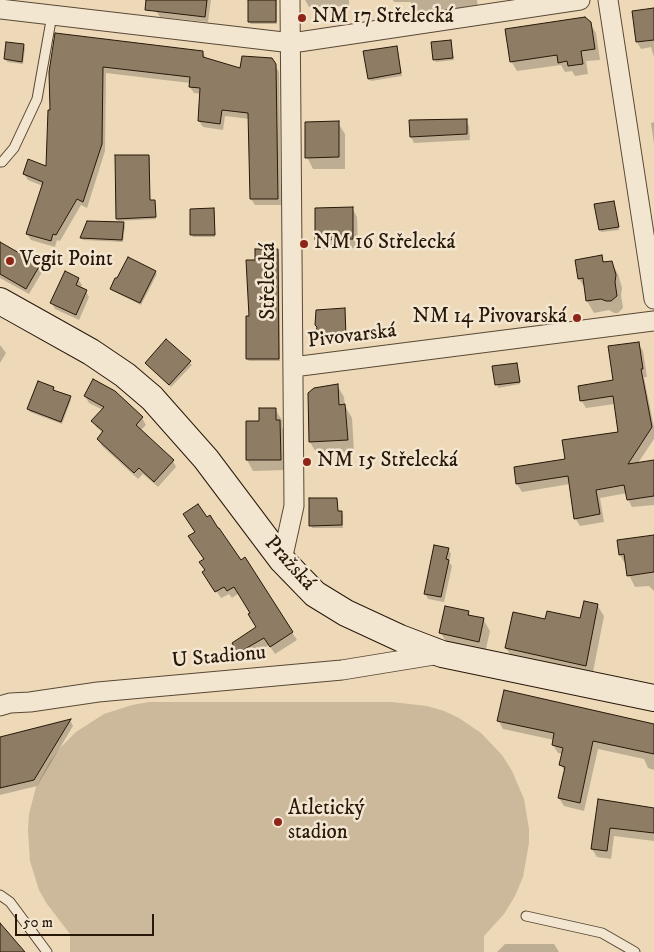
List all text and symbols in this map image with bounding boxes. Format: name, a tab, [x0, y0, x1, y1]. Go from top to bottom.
place label: NM 17 Střelecká	[312, 5, 454, 31]
marker: NM 17 Střelecká	[296, 12, 308, 24]
place label: NM 16 Střelecká	[314, 231, 456, 257]
marker: NM 16 Střelecká	[298, 238, 310, 250]
street label: Střelecká	[257, 242, 283, 320]
place label: Vegit Point	[20, 248, 113, 274]
marker: Vegit Point	[4, 255, 16, 267]
place label: NM 14 Pivovarská	[412, 305, 567, 331]
marker: NM 14 Pivovarská	[571, 312, 583, 324]
street label: Pivovarská	[306, 319, 398, 355]
place label: NM 15 Střelecká	[317, 449, 458, 475]
marker: NM 15 Střelecká	[301, 456, 313, 468]
street label: Pražská	[258, 532, 320, 596]
street label: U Stadionu	[171, 641, 267, 675]
place label: Atletický stadion	[288, 797, 365, 847]
marker: Atletický stadion	[272, 816, 284, 828]
scale bar	[18, 904, 156, 936]
text: 50 m	[23, 913, 53, 932]

